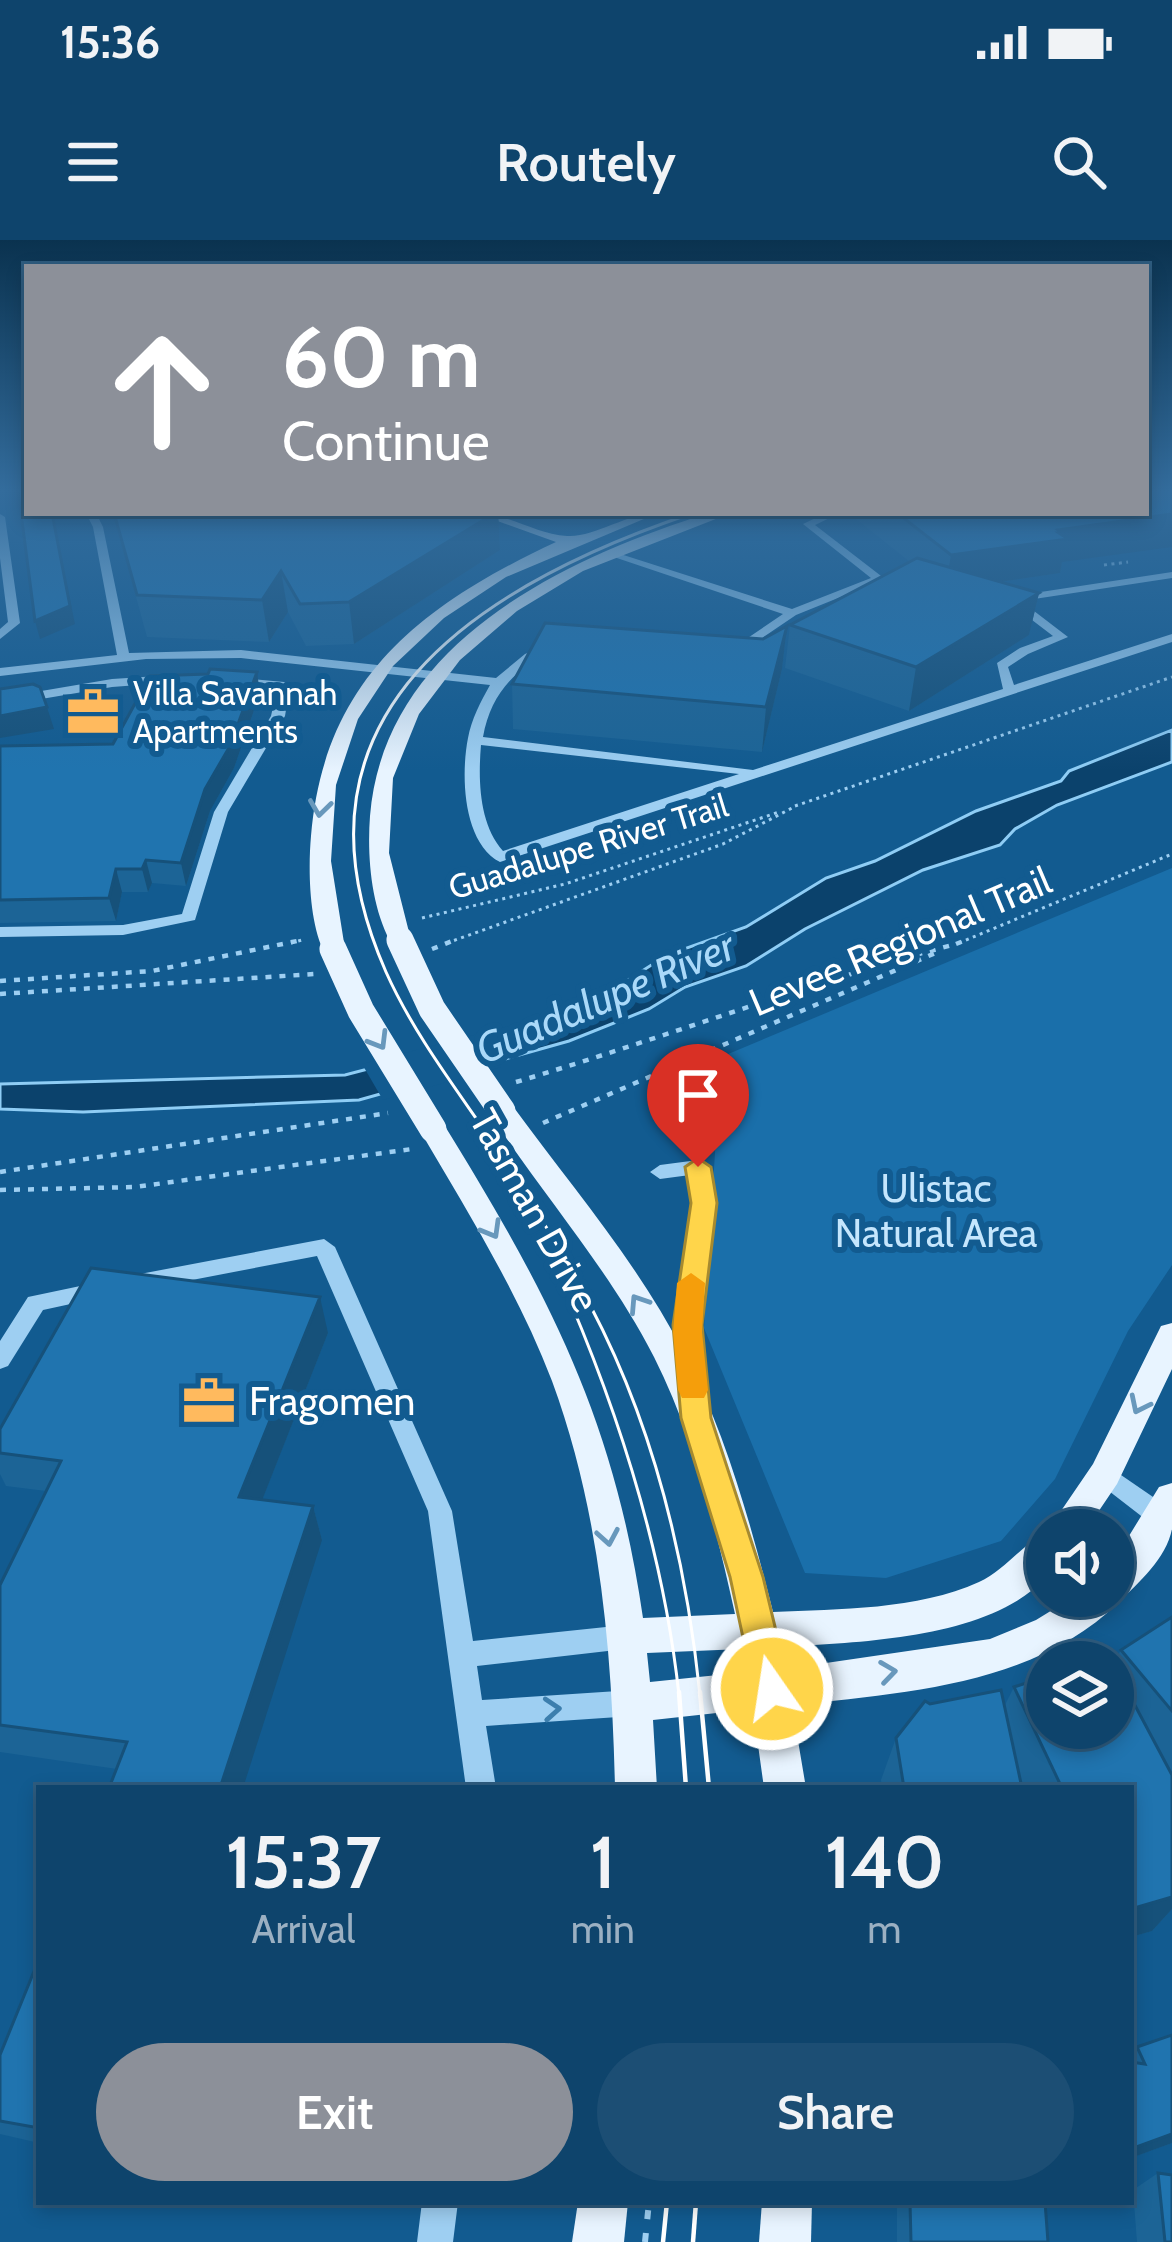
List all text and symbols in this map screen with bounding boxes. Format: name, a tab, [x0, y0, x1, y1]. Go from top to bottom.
text: 15:36	[60, 15, 160, 69]
icon: menu	[60, 129, 126, 195]
text: Routely	[496, 129, 676, 195]
icon: search	[1046, 129, 1112, 195]
text: 60 m	[282, 306, 480, 408]
icon: ahead	[84, 312, 240, 468]
text: Continue	[282, 408, 490, 474]
place label: Villa Savannah Apartments	[133, 673, 337, 751]
office icon: Villa Savannah Apartments	[64, 683, 122, 741]
street label: Guadalupe River Trail	[444, 784, 733, 908]
one-way arrow	[308, 798, 334, 817]
street label: Levee Regional Trail	[742, 856, 1058, 1026]
water label: Guadalupe River	[468, 918, 744, 1075]
one-way arrow	[365, 1029, 387, 1050]
pin	[647, 1044, 749, 1167]
icon: arrive	[665, 1062, 731, 1128]
street label: Tasman Drive	[460, 1100, 610, 1320]
park label: Ulistac Natural Area	[835, 1164, 1037, 1257]
one-way arrow	[478, 1217, 501, 1239]
one-way arrow	[630, 1294, 652, 1316]
office icon: Fragomen	[180, 1372, 238, 1430]
place label: Fragomen	[249, 1377, 415, 1425]
one-way arrow	[1130, 1393, 1153, 1414]
map controls	[1026, 1509, 1134, 1749]
button: sound	[1026, 1509, 1134, 1617]
one-way arrow	[595, 1527, 620, 1547]
position arrow	[709, 1626, 835, 1752]
button: layers	[1026, 1641, 1134, 1749]
one-way arrow	[878, 1660, 898, 1686]
one-way arrow	[543, 1696, 562, 1722]
text: 15:37	[226, 1819, 381, 1906]
text: 1	[590, 1819, 616, 1906]
text: 140	[825, 1819, 944, 1906]
text: Arrival	[251, 1905, 355, 1953]
text: min	[571, 1905, 635, 1953]
text: m	[867, 1905, 902, 1953]
button: Exit	[96, 2043, 573, 2181]
button: Share	[597, 2043, 1074, 2181]

